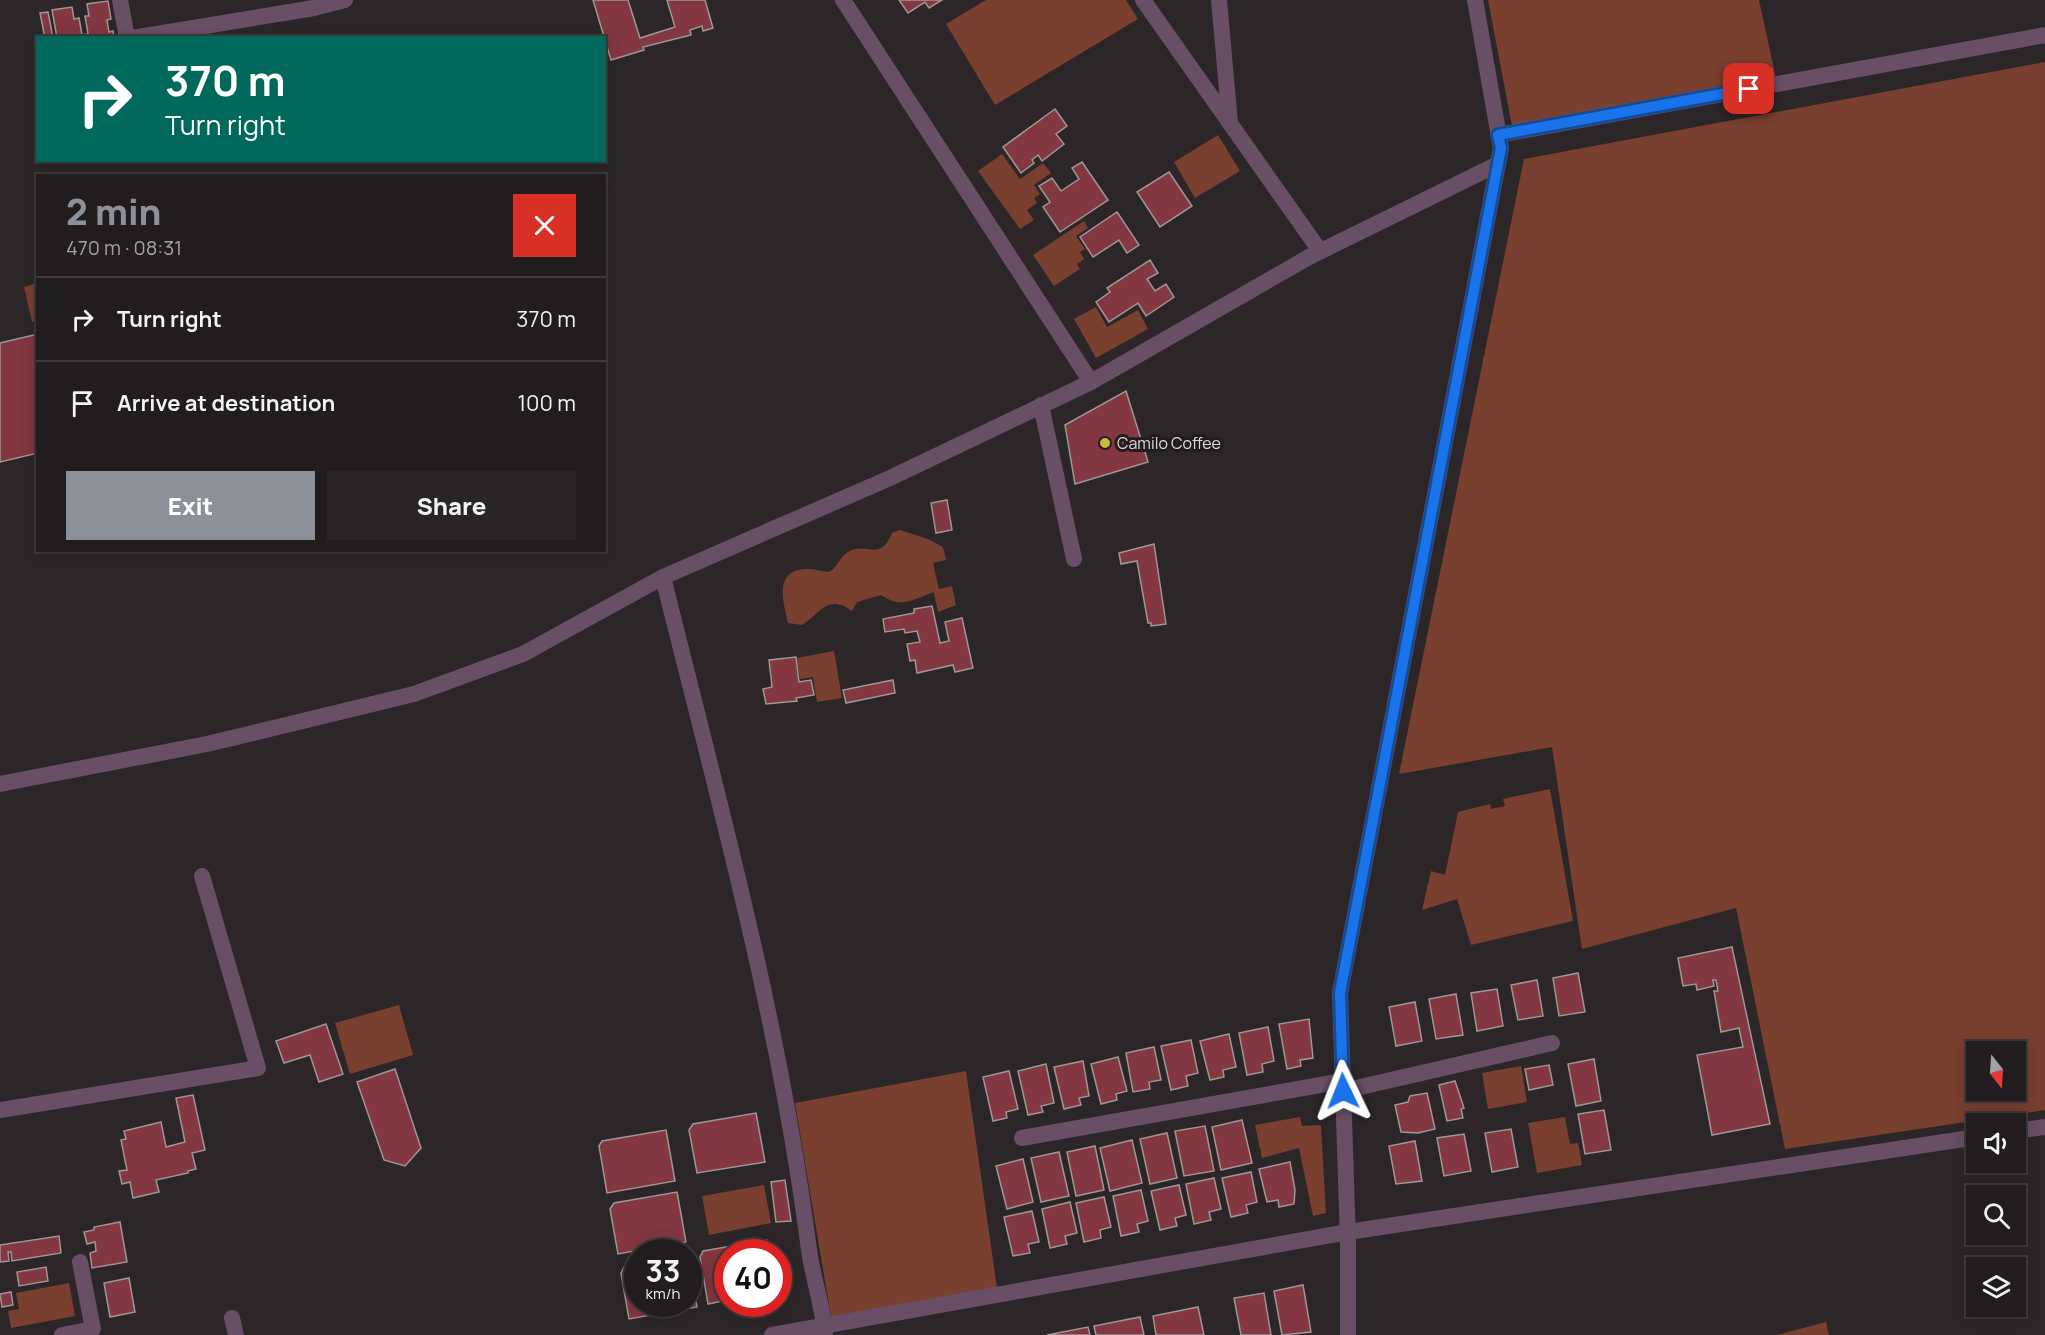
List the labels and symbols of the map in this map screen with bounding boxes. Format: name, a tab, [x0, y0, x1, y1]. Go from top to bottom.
pin	[1723, 63, 1774, 114]
place label: Camilo Coffee	[1117, 432, 1221, 454]
marker: Camilo Coffee	[1098, 436, 1112, 450]
north arrow	[1966, 1041, 2026, 1101]
position arrow	[1311, 1059, 1375, 1123]
speed limit sign: 40	[714, 1239, 792, 1317]

